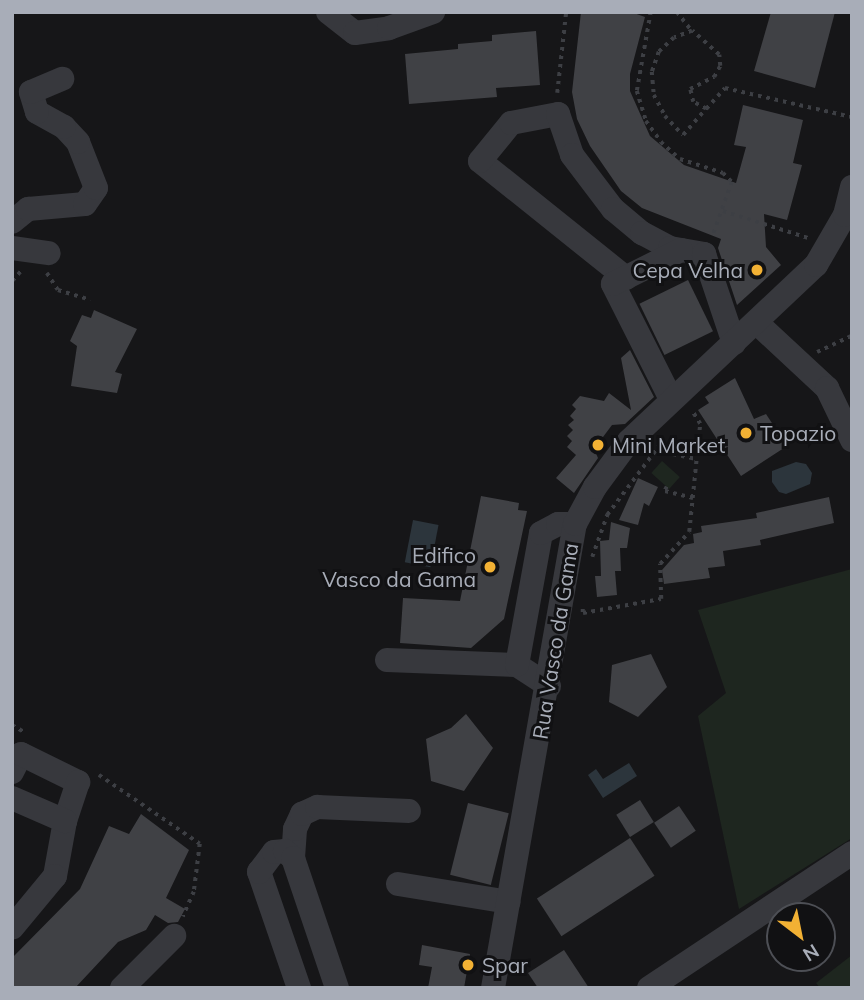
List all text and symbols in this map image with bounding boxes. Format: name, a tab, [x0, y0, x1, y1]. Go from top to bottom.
place label: Cepa Velha	[633, 257, 743, 283]
marker: Cepa Velha	[749, 262, 765, 278]
place label: Topazio	[760, 420, 836, 446]
marker: Topazio	[738, 425, 754, 441]
place label: Mini Market	[612, 432, 725, 458]
marker: Mini Market	[590, 437, 606, 453]
street label: Rua Vasco da Gama	[527, 541, 583, 741]
place label: Edifico Vasco da Gama	[322, 542, 476, 592]
marker: Edifico Vasco da Gama	[482, 559, 498, 575]
north arrow	[766, 902, 836, 972]
text: N	[799, 939, 824, 967]
place label: Spar	[482, 952, 528, 978]
marker: Spar	[460, 957, 476, 973]

